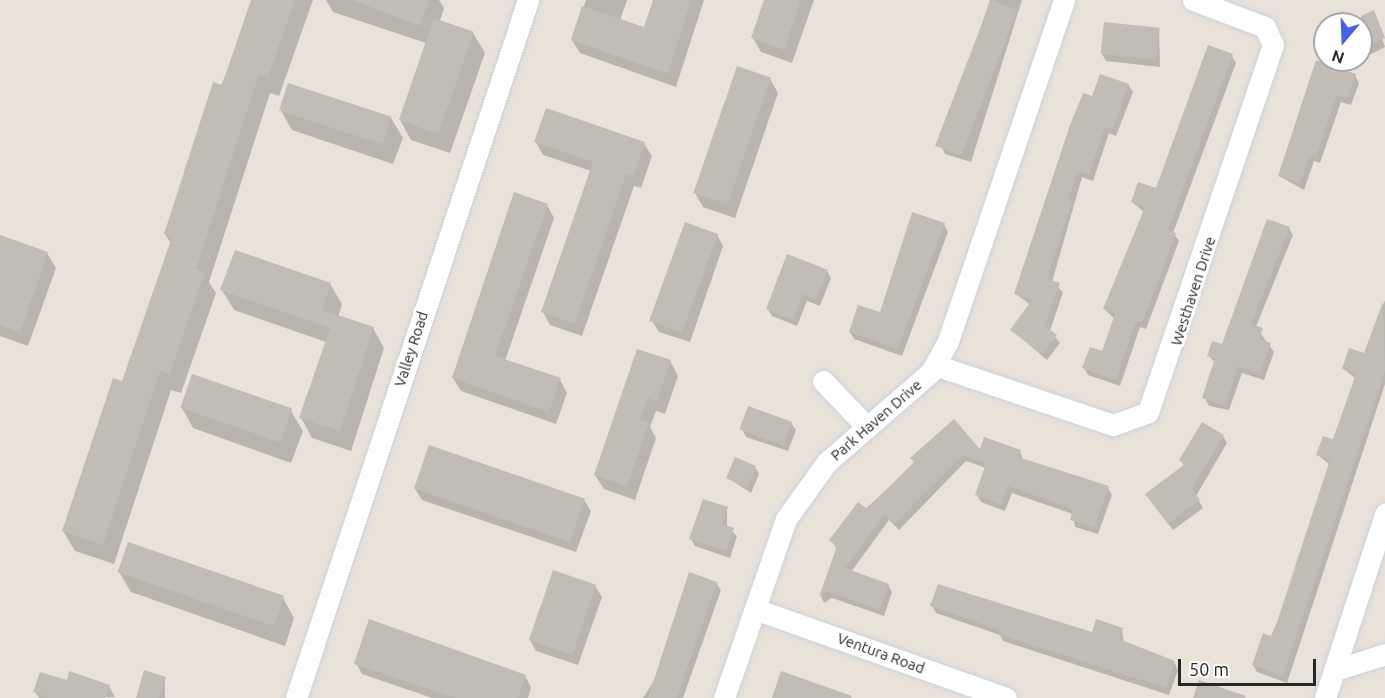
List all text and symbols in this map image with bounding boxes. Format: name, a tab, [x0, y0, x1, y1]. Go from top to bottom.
north arrow	[1313, 12, 1373, 72]
text: N	[1329, 47, 1346, 68]
street label: Westhaven Drive	[1167, 234, 1219, 348]
street label: Valley Road	[390, 309, 432, 389]
street label: Park Haven Drive	[827, 376, 925, 464]
street label: Ventura Road	[835, 629, 927, 677]
scale bar	[1181, 647, 1319, 685]
text: 50 m	[1189, 659, 1229, 679]

